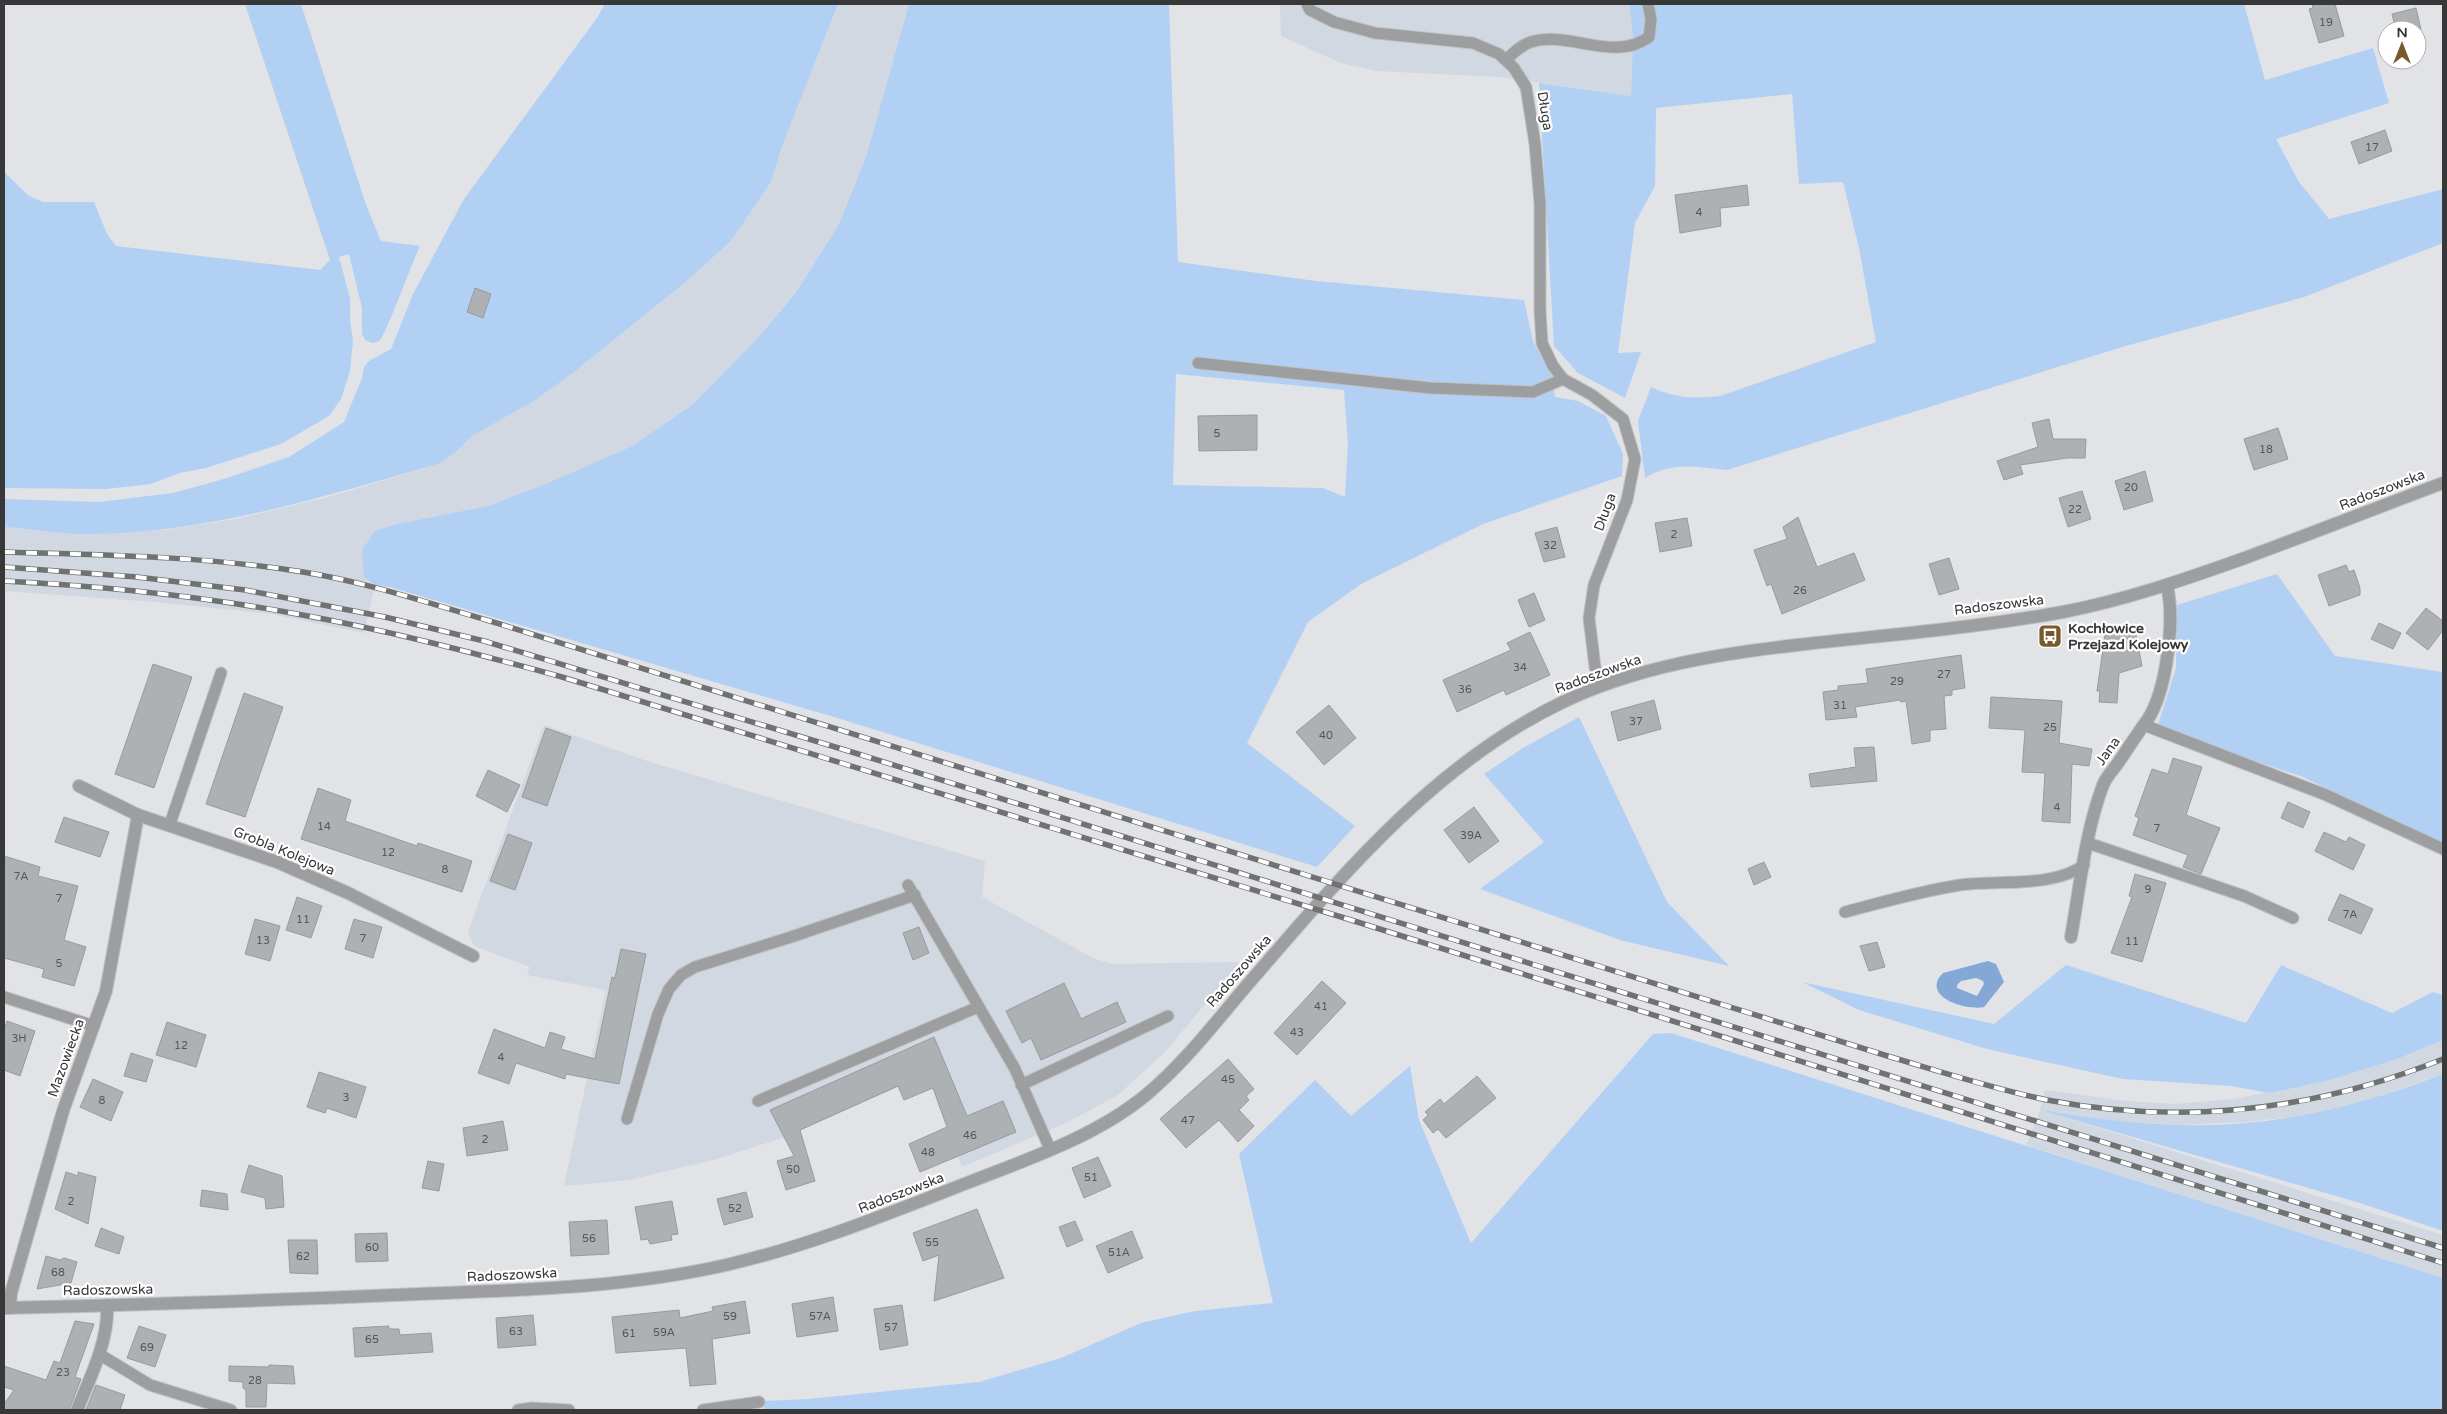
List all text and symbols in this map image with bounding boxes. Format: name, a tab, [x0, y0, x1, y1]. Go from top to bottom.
house number: 19	[2319, 16, 2333, 29]
north arrow	[2377, 20, 2427, 70]
text: N	[2396, 24, 2408, 41]
street label: Długa	[1534, 90, 1556, 132]
house number: 17	[2365, 141, 2379, 154]
house number: 4	[1696, 206, 1703, 219]
house number: 5	[1214, 427, 1221, 440]
house number: 18	[2259, 443, 2273, 456]
street label: Radoszowska	[2337, 466, 2427, 514]
house number: 20	[2124, 481, 2138, 494]
street label: Długa	[1590, 491, 1620, 533]
house number: 22	[2068, 503, 2082, 516]
house number: 2	[1671, 528, 1678, 541]
house number: 32	[1543, 539, 1557, 552]
house number: 26	[1793, 584, 1807, 597]
street label: Radoszowska	[1953, 591, 2045, 619]
place label: Kochłowice Przejazd Kolejowy	[2068, 620, 2189, 653]
bus stop icon: Kochłowice Przejazd Kolejowy	[2037, 623, 2063, 649]
street label: Radoszowska	[1553, 651, 1643, 697]
house number: 34	[1513, 661, 1527, 674]
house number: 27	[1937, 668, 1951, 681]
house number: 29	[1890, 675, 1904, 688]
house number: 36	[1458, 683, 1472, 696]
house number: 31	[1833, 699, 1847, 712]
house number: 37	[1629, 715, 1643, 728]
house number: 25	[2043, 721, 2057, 734]
house number: 40	[1319, 729, 1333, 742]
street label: Jana	[2092, 734, 2124, 768]
house number: 4	[2054, 801, 2061, 814]
house number: 14	[317, 820, 331, 833]
house number: 7	[2154, 822, 2161, 835]
street label: Grobla Kolejowa	[231, 823, 337, 879]
house number: 39A	[1460, 829, 1482, 842]
house number: 12	[381, 846, 395, 859]
house number: 8	[442, 863, 449, 876]
house number: 7A	[13, 870, 29, 883]
house number: 9	[2145, 883, 2152, 896]
house number: 7	[56, 892, 63, 905]
house number: 7A	[2342, 908, 2358, 921]
house number: 11	[296, 913, 310, 926]
street label: Radoszowska	[1203, 931, 1275, 1011]
house number: 7	[360, 932, 367, 945]
house number: 13	[256, 934, 270, 947]
house number: 11	[2125, 935, 2139, 948]
house number: 5	[56, 957, 63, 970]
house number: 41	[1314, 1000, 1328, 1013]
street label: Mazowiecka	[44, 1017, 88, 1099]
house number: 43	[1290, 1026, 1304, 1039]
house number: 3H	[11, 1032, 27, 1045]
house number: 12	[174, 1039, 188, 1052]
house number: 4	[498, 1051, 505, 1064]
house number: 45	[1221, 1073, 1235, 1086]
house number: 3	[343, 1091, 350, 1104]
house number: 8	[99, 1094, 106, 1107]
house number: 47	[1181, 1114, 1195, 1127]
house number: 46	[963, 1129, 977, 1142]
house number: 2	[482, 1133, 489, 1146]
house number: 48	[921, 1146, 935, 1159]
house number: 50	[786, 1163, 800, 1176]
street label: Radoszowska	[856, 1169, 946, 1217]
house number: 51	[1084, 1171, 1098, 1184]
house number: 2	[68, 1195, 75, 1208]
house number: 52	[728, 1202, 742, 1215]
house number: 56	[582, 1232, 596, 1245]
house number: 55	[925, 1236, 939, 1249]
house number: 60	[365, 1241, 379, 1254]
house number: 51A	[1108, 1246, 1130, 1259]
house number: 62	[296, 1250, 310, 1263]
street label: Radoszowska	[466, 1264, 558, 1286]
house number: 68	[51, 1266, 65, 1279]
street label: Radoszowska	[63, 1281, 153, 1299]
house number: 59	[723, 1310, 737, 1323]
house number: 57A	[809, 1310, 831, 1323]
house number: 57	[884, 1321, 898, 1334]
house number: 63	[509, 1325, 523, 1338]
house number: 59A	[653, 1326, 675, 1339]
house number: 61	[622, 1327, 636, 1340]
house number: 65	[365, 1333, 379, 1346]
house number: 69	[140, 1341, 154, 1354]
house number: 23	[56, 1366, 70, 1379]
house number: 28	[248, 1374, 262, 1387]

